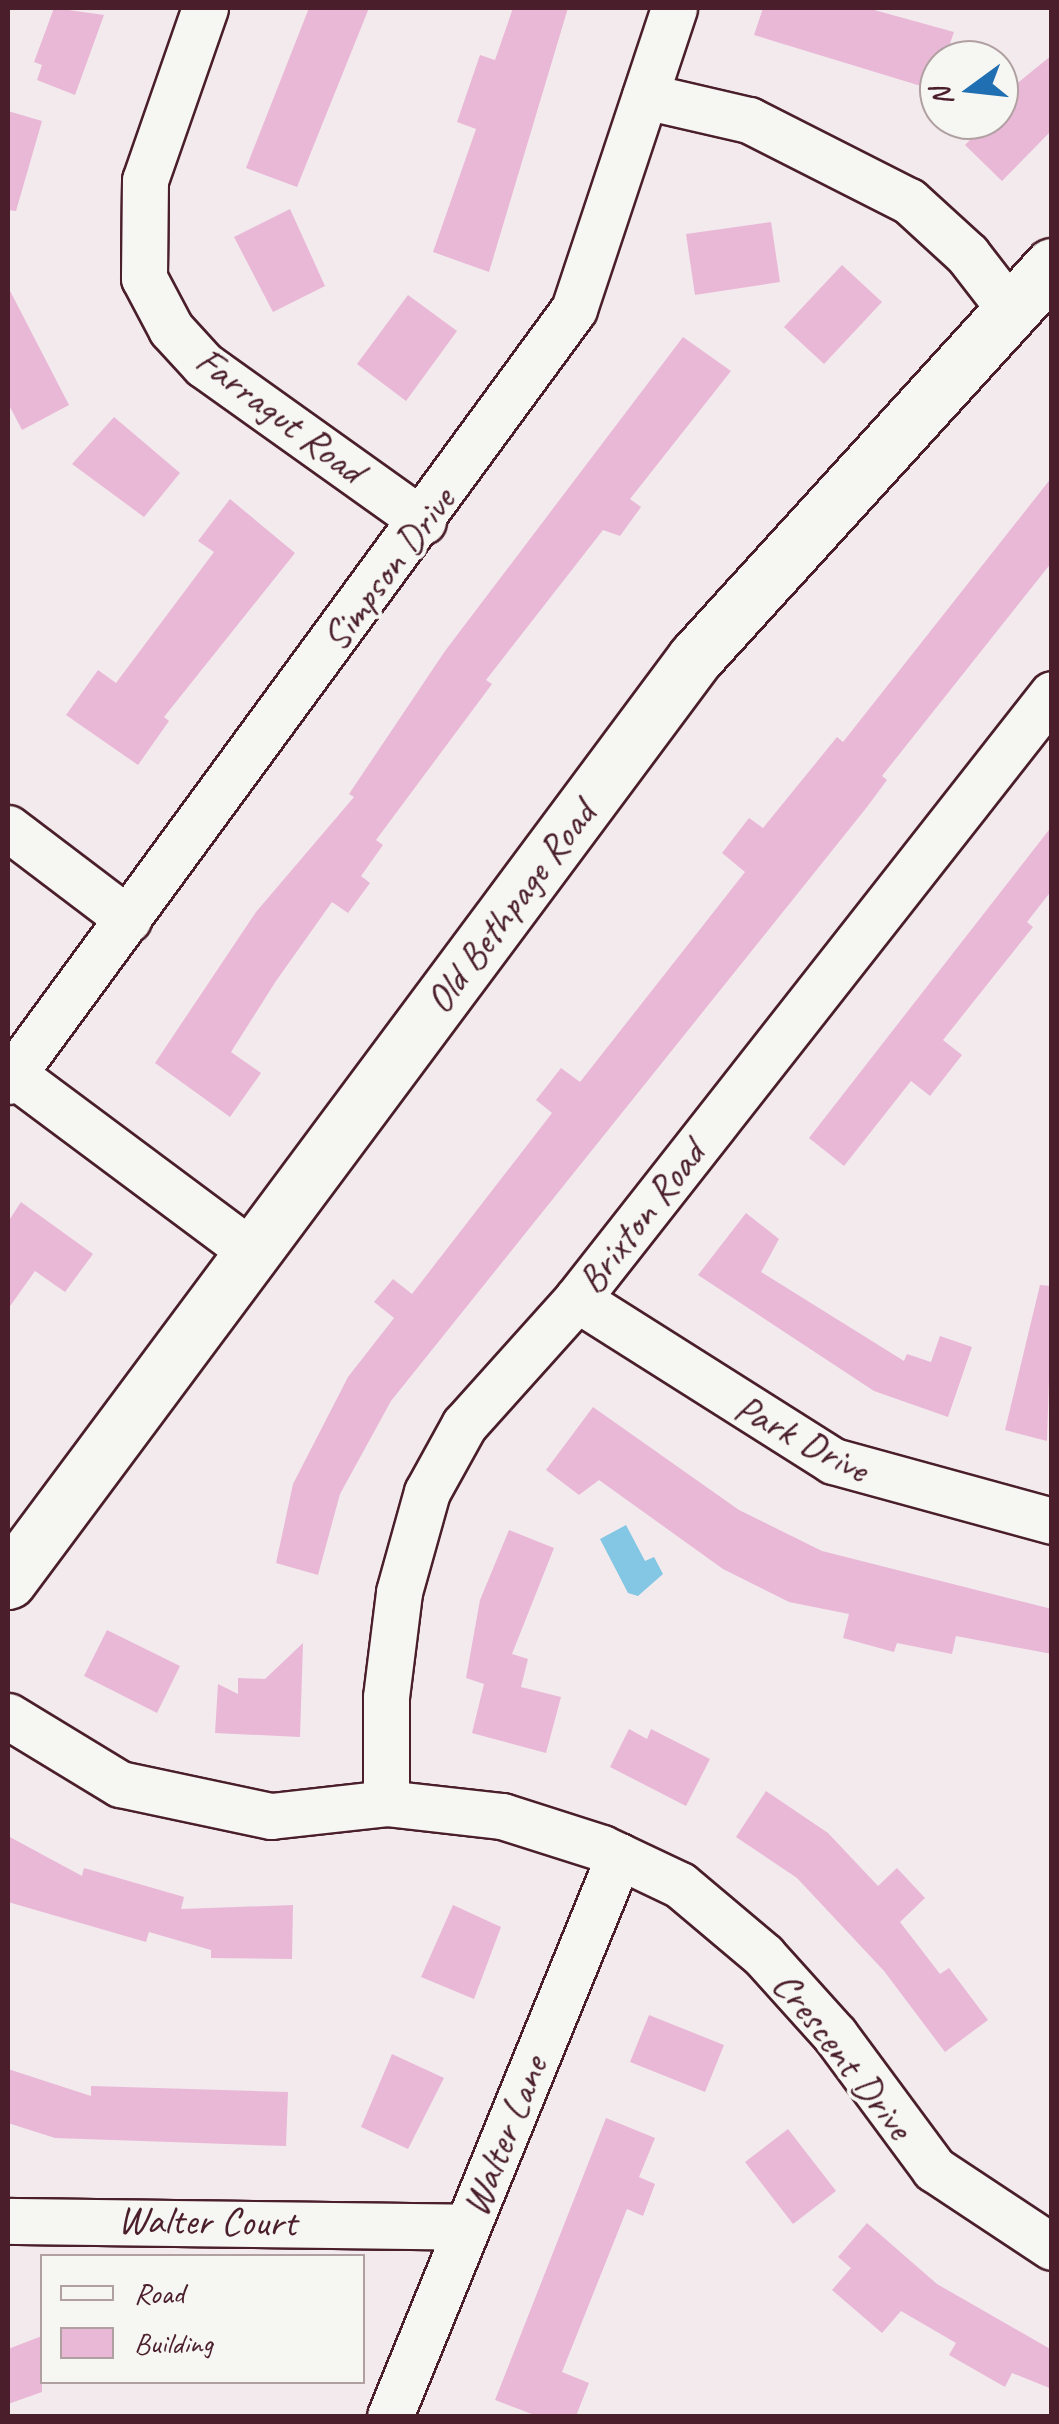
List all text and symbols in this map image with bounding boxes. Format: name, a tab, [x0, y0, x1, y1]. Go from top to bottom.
north arrow	[919, 40, 1019, 140]
text: N	[922, 84, 961, 110]
street label: Farragut Road	[186, 336, 374, 494]
street label: Simpson Drive	[311, 478, 465, 660]
street label: Old Bethpage Road	[415, 792, 605, 1022]
street label: Brixton Road	[567, 1132, 715, 1302]
street label: Park Drive	[727, 1383, 877, 1493]
street label: Crescent Drive	[762, 1961, 924, 2149]
street label: Walter Lane	[450, 2049, 558, 2223]
street label: Walter Court	[117, 2195, 297, 2247]
legend	[40, 2254, 365, 2384]
text: Road	[134, 2274, 184, 2312]
text: Building	[134, 2324, 213, 2362]

